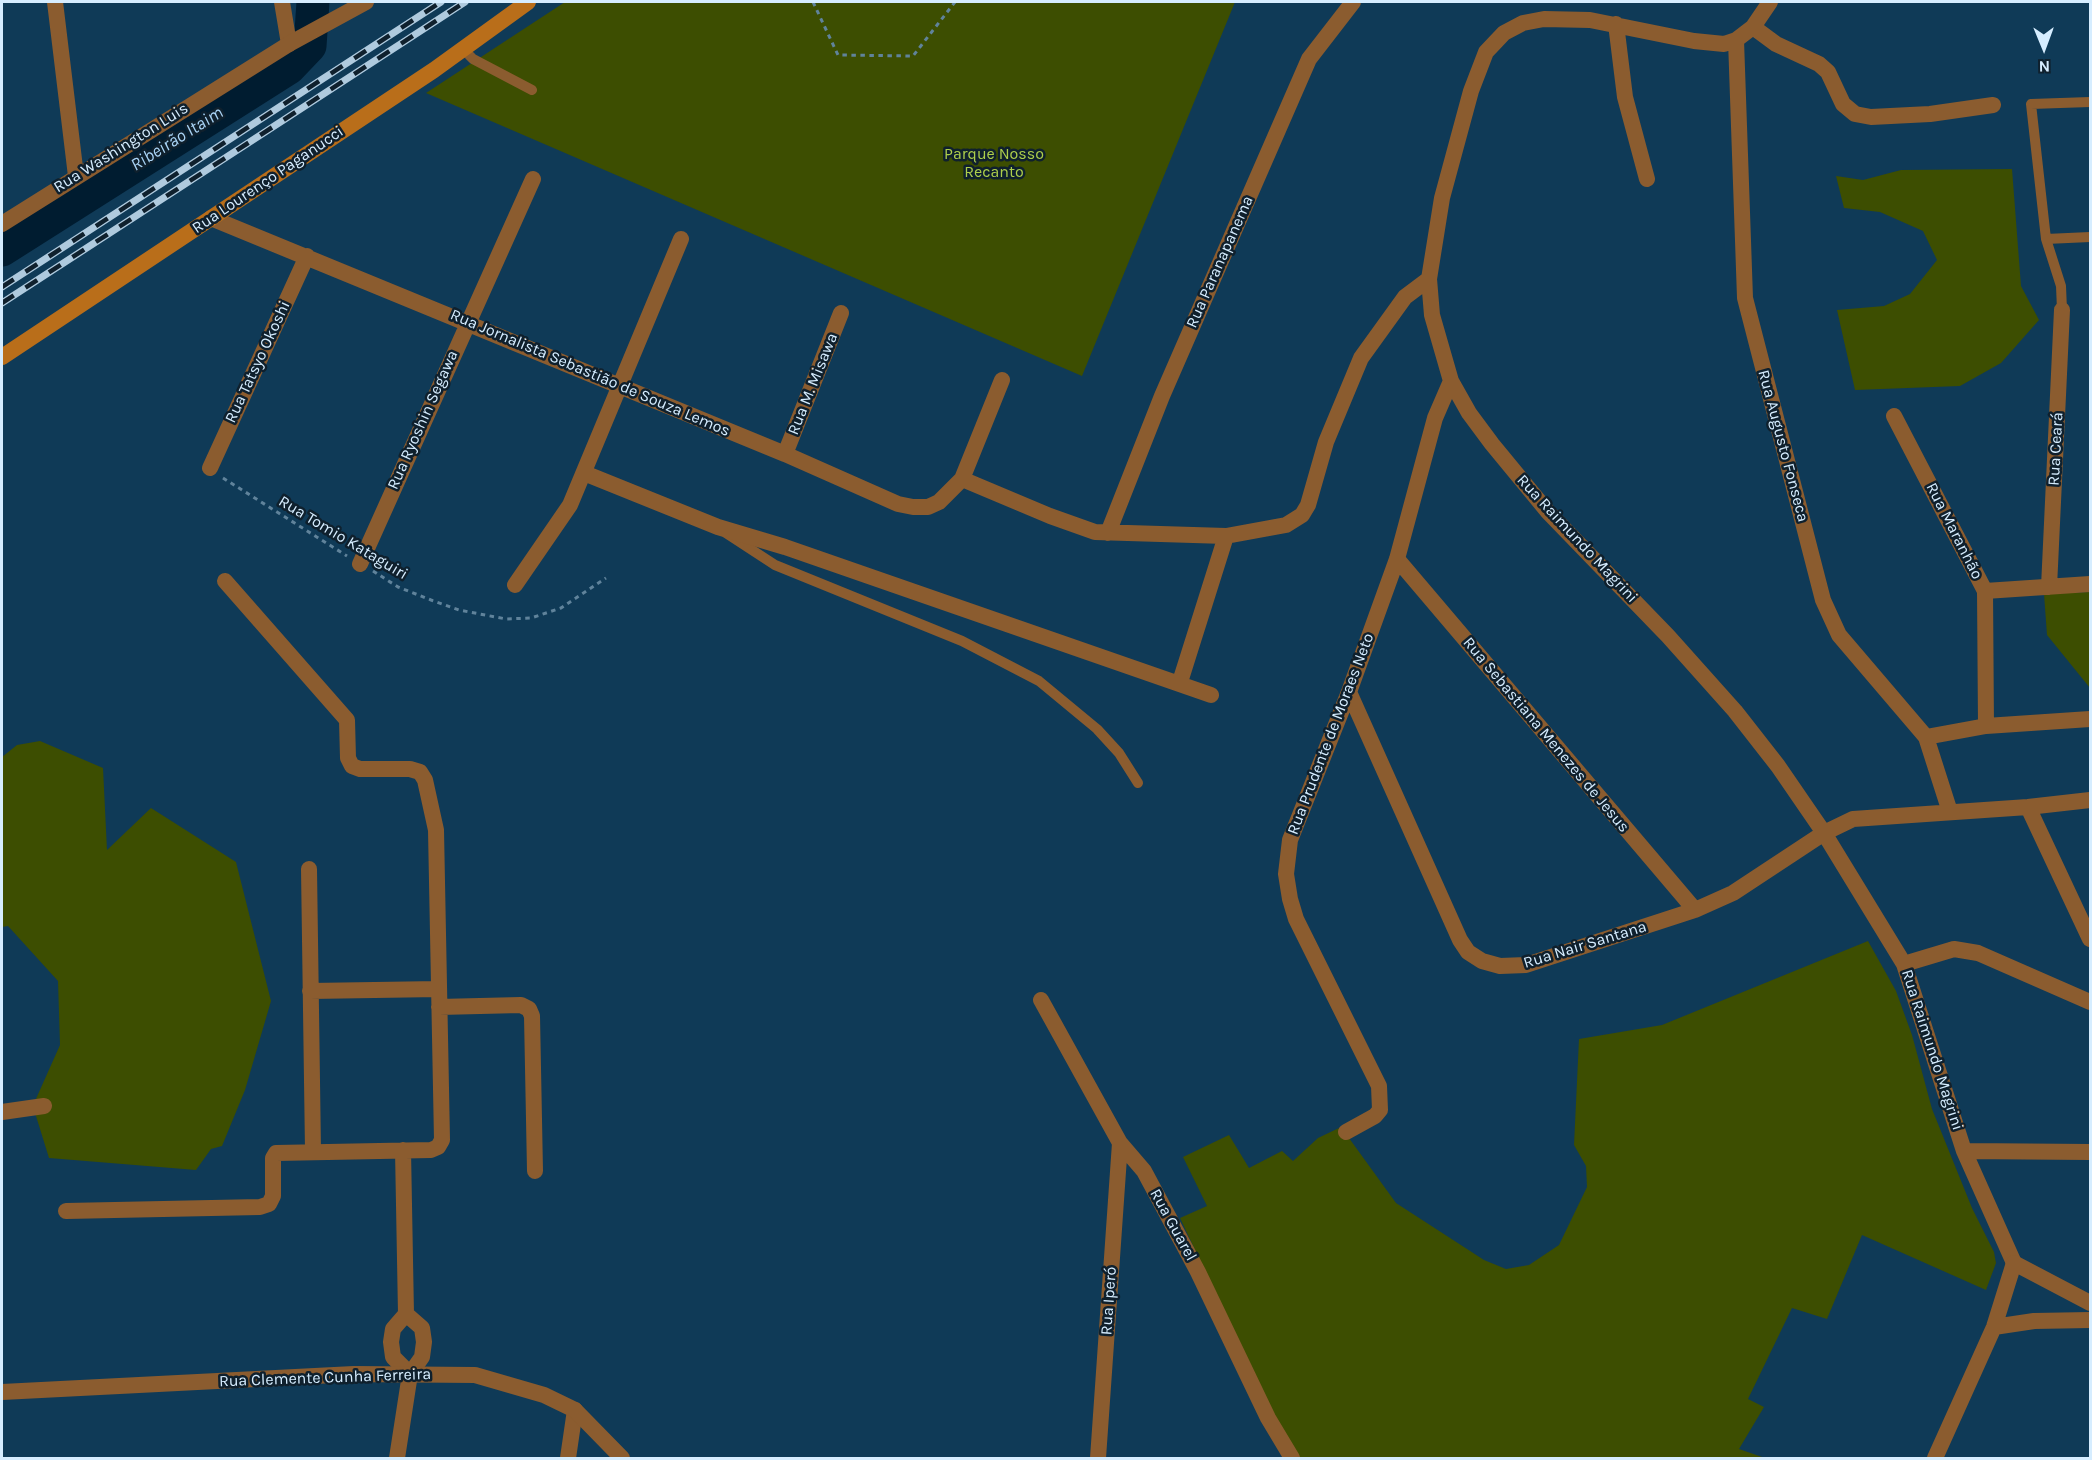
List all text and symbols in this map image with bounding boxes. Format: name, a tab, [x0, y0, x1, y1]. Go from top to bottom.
north arrow	[2014, 18, 2074, 78]
text: N	[2038, 57, 2050, 76]
street label: Rua Washington Luis	[50, 99, 192, 197]
water label: Ribeirão Itaim	[127, 102, 227, 176]
street label: Rua Lourenço Paganucci	[189, 122, 347, 238]
park label: Parque Nosso Recanto	[944, 144, 1044, 182]
street label: Rua Paranapanema	[1182, 193, 1258, 331]
street label: Rua Tatsyo Okoshi	[221, 298, 295, 426]
street label: Rua Jornalista Sebastião de Souza Lemos	[447, 305, 733, 441]
street label: Rua M. Misawa	[784, 330, 842, 438]
street label: Rua Ryoshin Segawa	[384, 347, 462, 493]
street label: Rua Augusto Fonseca	[1753, 368, 1813, 524]
street label: Rua Ceará	[2044, 412, 2068, 486]
street label: Rua Raimundo Magrini	[1513, 471, 1641, 607]
street label: Rua Maranhão	[1921, 479, 1987, 583]
street label: Rua Tomio Kataguiri	[275, 492, 411, 584]
street label: Rua Prudente de Moraes Neto	[1284, 630, 1378, 838]
street label: Rua Sebastiana Menezes de Jesus	[1459, 634, 1633, 836]
street label: Rua Nair Santana	[1521, 917, 1649, 973]
street label: Rua Raimundo Magrini	[1897, 967, 1967, 1133]
street label: Rua Guarel	[1145, 1186, 1201, 1264]
street label: Rua Iperó	[1097, 1266, 1121, 1336]
street label: Rua Clemente Cunha Ferreira	[219, 1365, 431, 1391]

